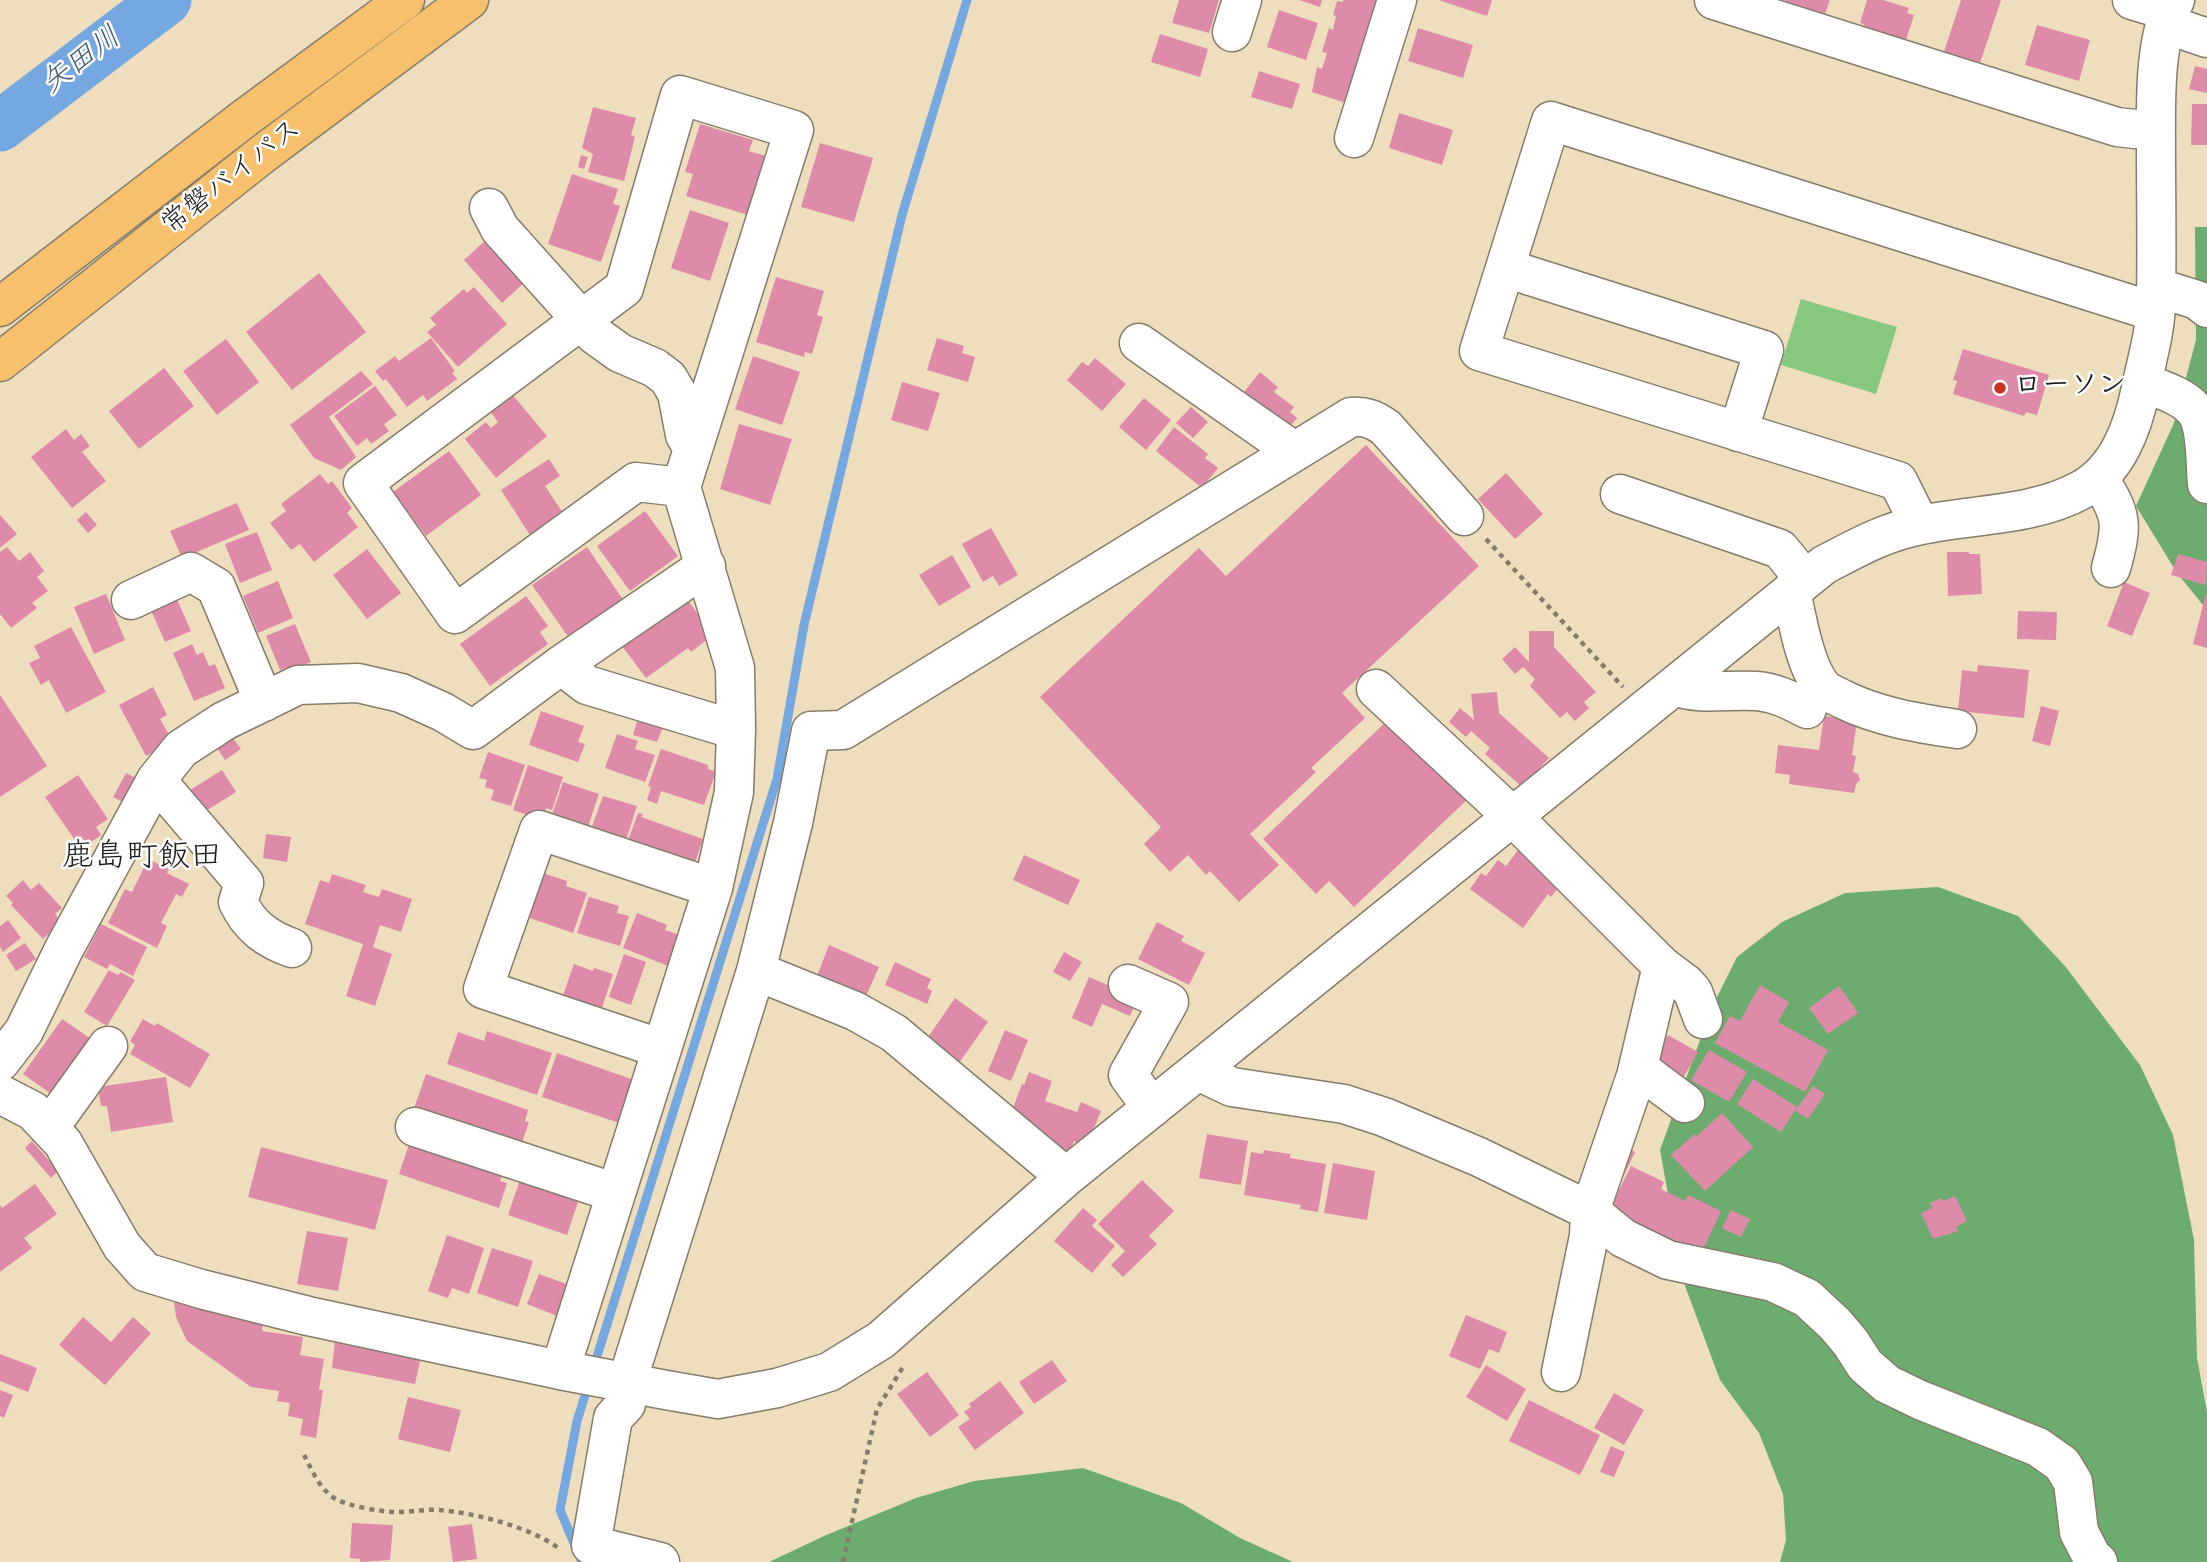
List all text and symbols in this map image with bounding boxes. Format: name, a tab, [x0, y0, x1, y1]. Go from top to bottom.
water label: 矢田川	[36, 22, 130, 104]
street label: 常磐バイパス	[156, 114, 310, 244]
place label: ローソン	[2014, 371, 2126, 405]
marker: ローソン	[1992, 380, 2008, 396]
district label: 鹿島町飯田	[62, 841, 222, 879]

